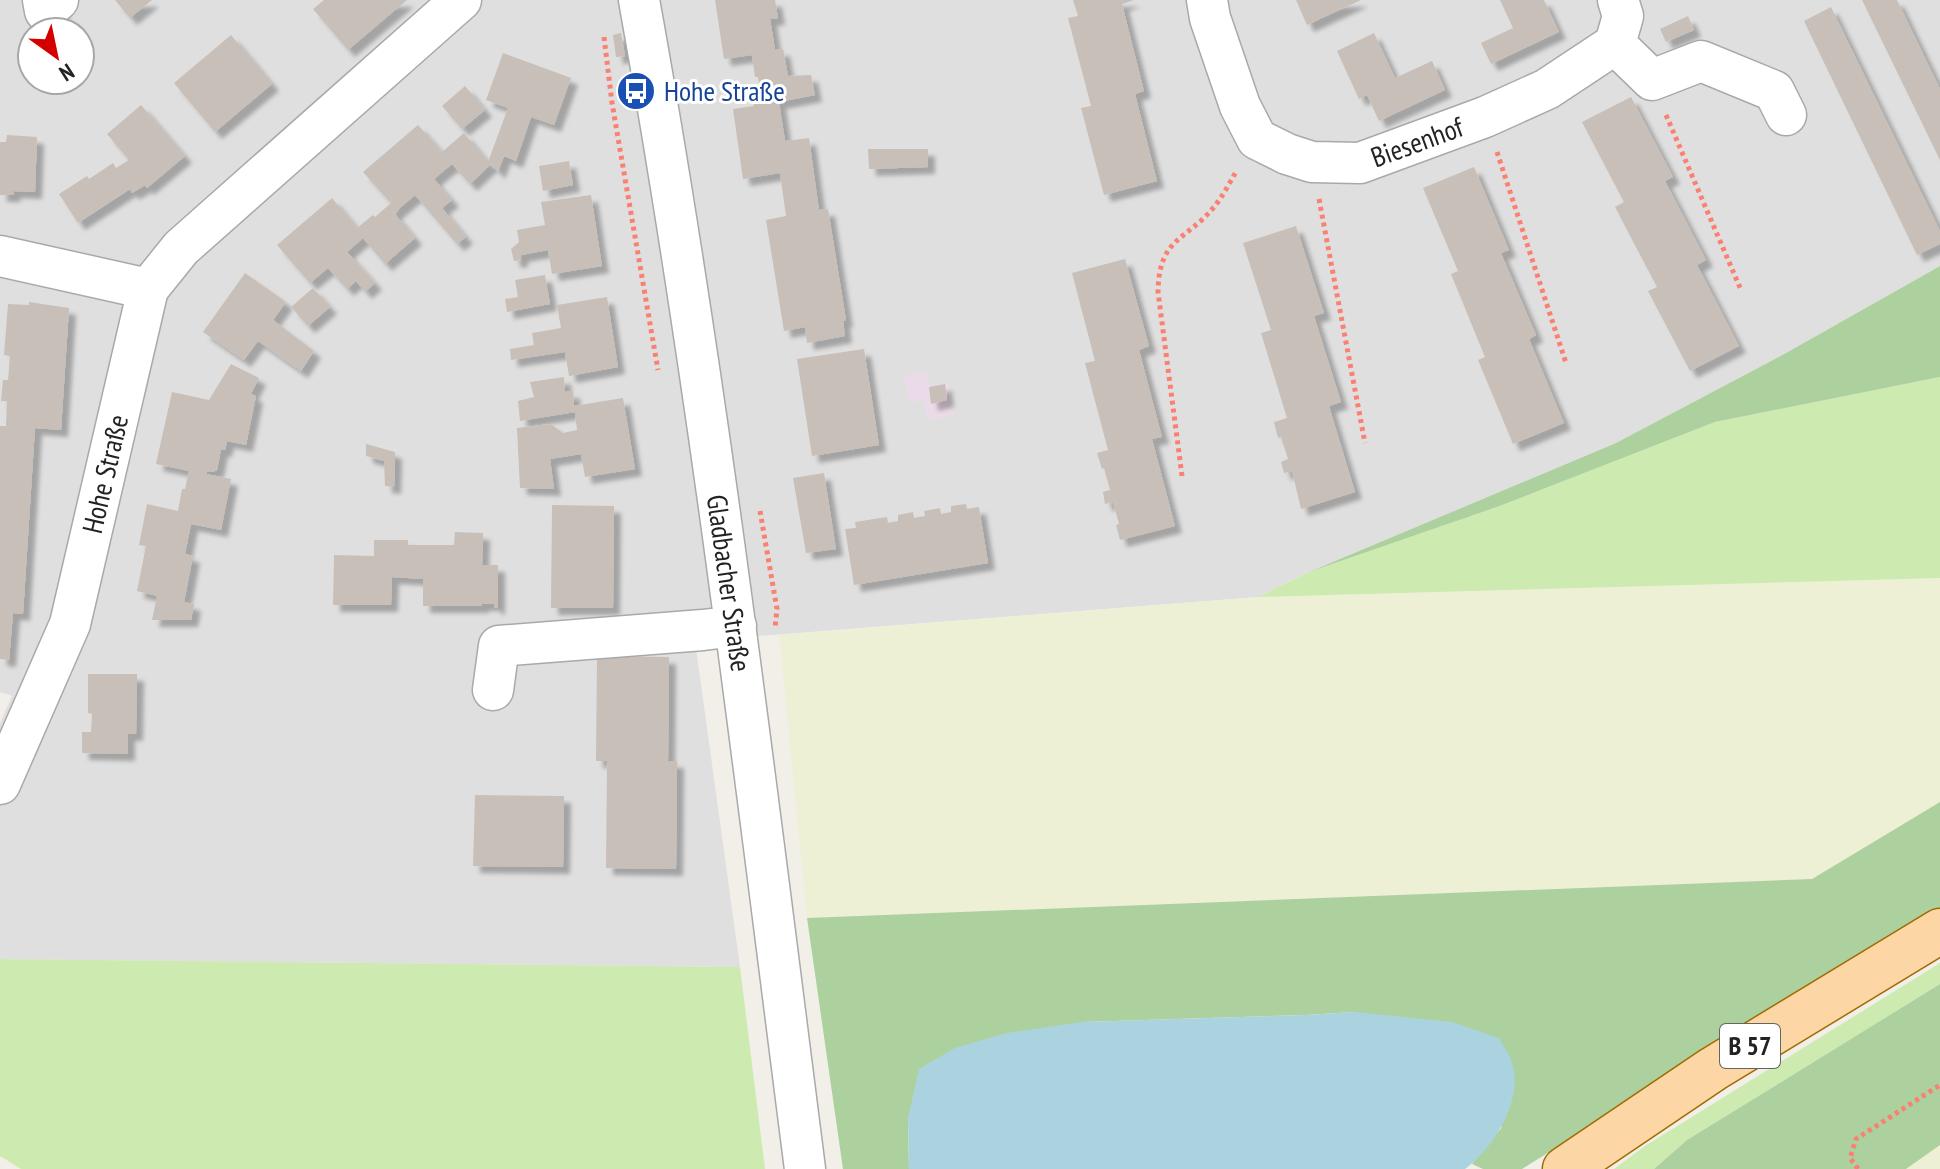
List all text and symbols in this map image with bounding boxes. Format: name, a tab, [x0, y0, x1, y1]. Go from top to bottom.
north arrow	[16, 16, 96, 96]
text: N	[54, 58, 80, 88]
bus stop icon: Hohe Straße	[615, 70, 657, 112]
place label: Hohe Straße	[664, 72, 785, 109]
street label: Biesenhof	[1366, 107, 1470, 175]
street label: Hohe Straße	[73, 411, 136, 537]
street label: Gladbacher Straße	[699, 492, 760, 674]
road number: B 57	[1720, 1024, 1780, 1068]

